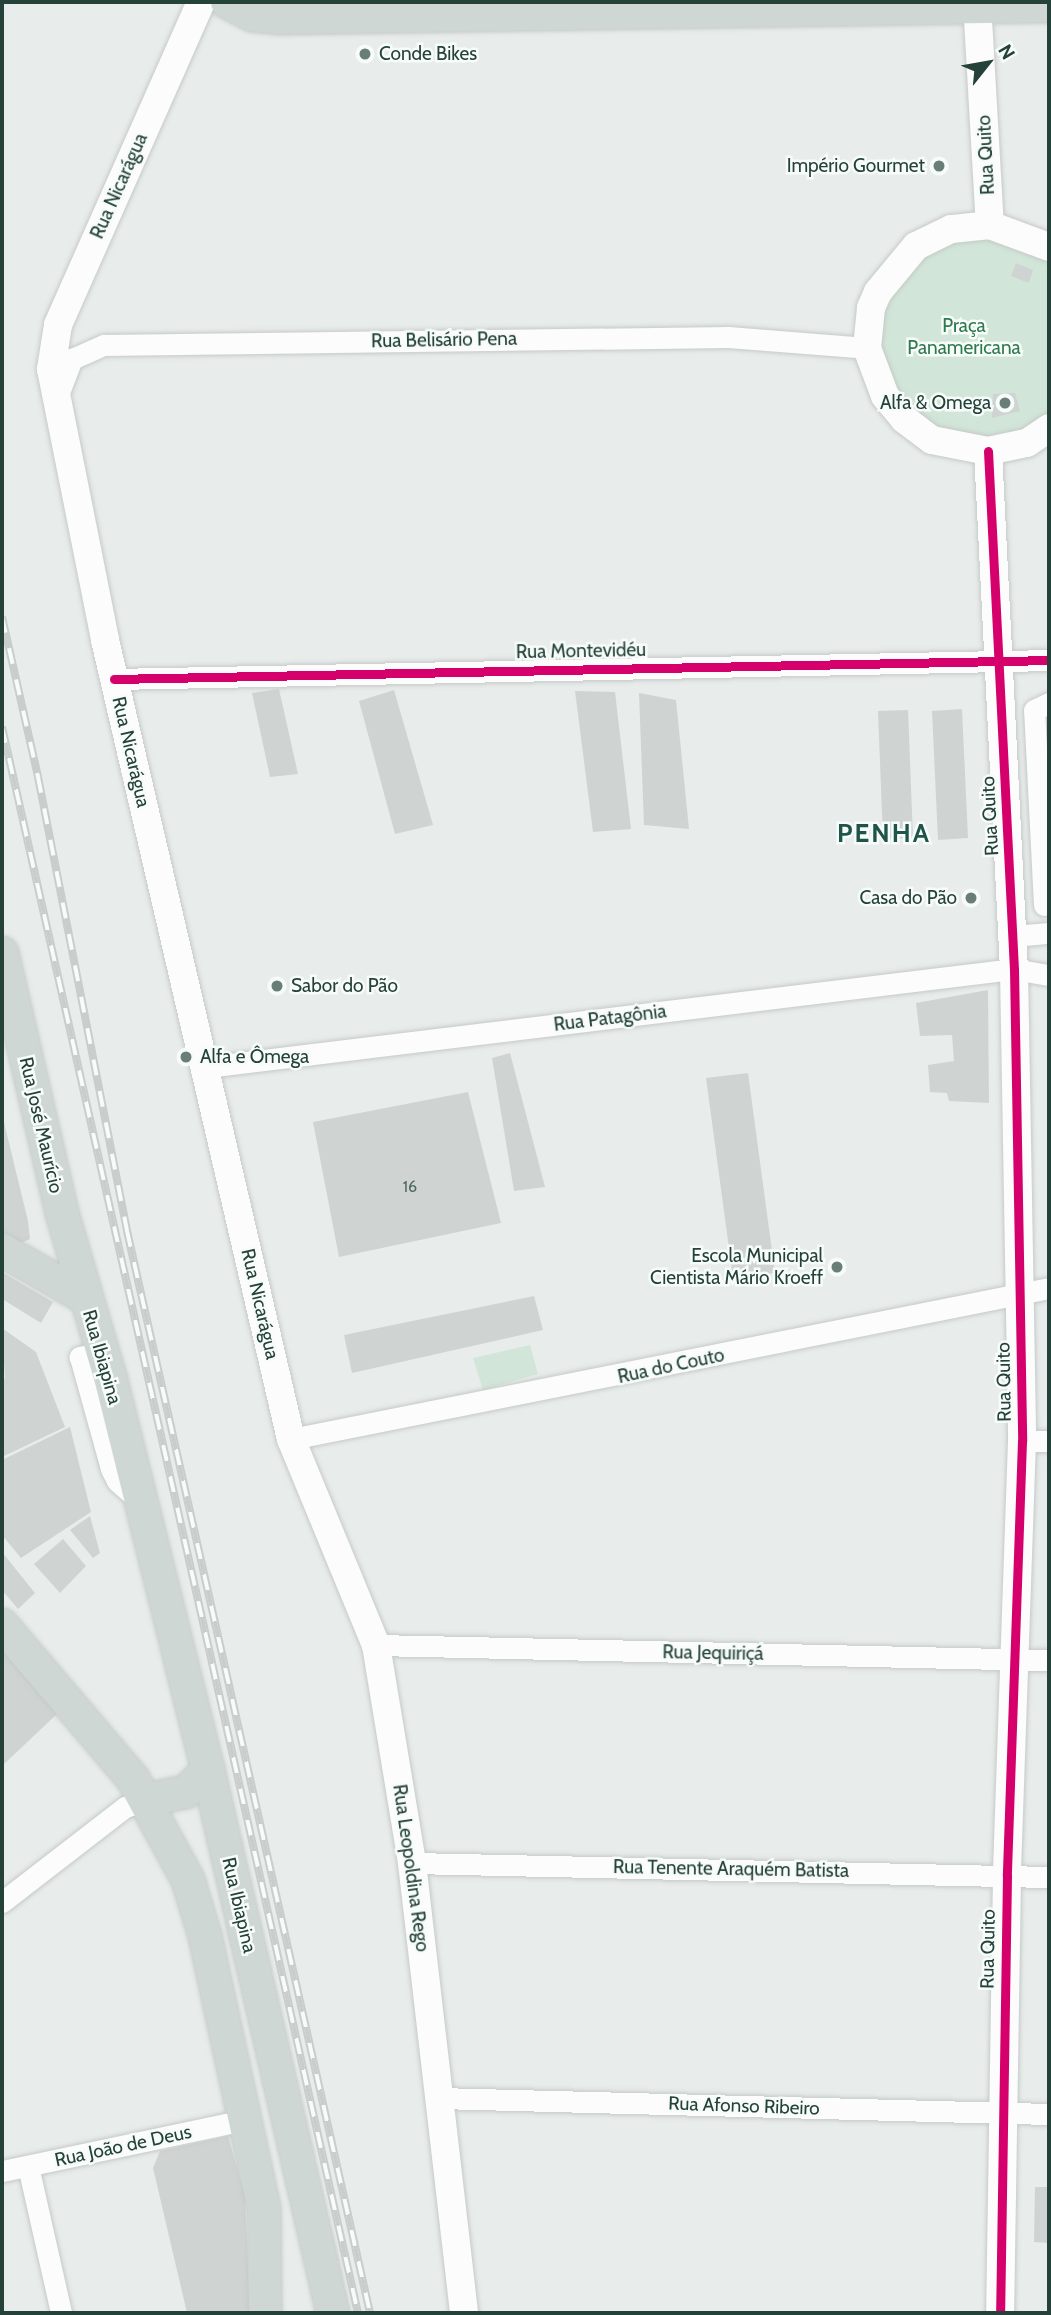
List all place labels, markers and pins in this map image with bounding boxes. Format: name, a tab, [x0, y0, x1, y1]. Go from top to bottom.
place label: Conde Bikes	[379, 43, 477, 65]
marker: Conde Bikes	[357, 46, 373, 62]
place label: Império Gourmet	[787, 155, 925, 177]
marker: Império Gourmet	[931, 158, 947, 174]
place label: Alfa & Omega	[880, 392, 991, 414]
marker: Alfa & Omega	[997, 395, 1013, 411]
place label: Casa do Pão	[859, 887, 957, 909]
marker: Casa do Pão	[963, 890, 979, 906]
place label: Sabor do Pão	[291, 975, 398, 997]
marker: Sabor do Pão	[269, 978, 285, 994]
place label: Alfa e Ômega	[200, 1046, 309, 1068]
marker: Alfa e Ômega	[178, 1049, 194, 1065]
place label: Escola Municipal Cientista Mário Kroeff	[650, 1245, 823, 1289]
marker: Escola Municipal Cientista Mário Kroeff	[829, 1259, 845, 1275]

